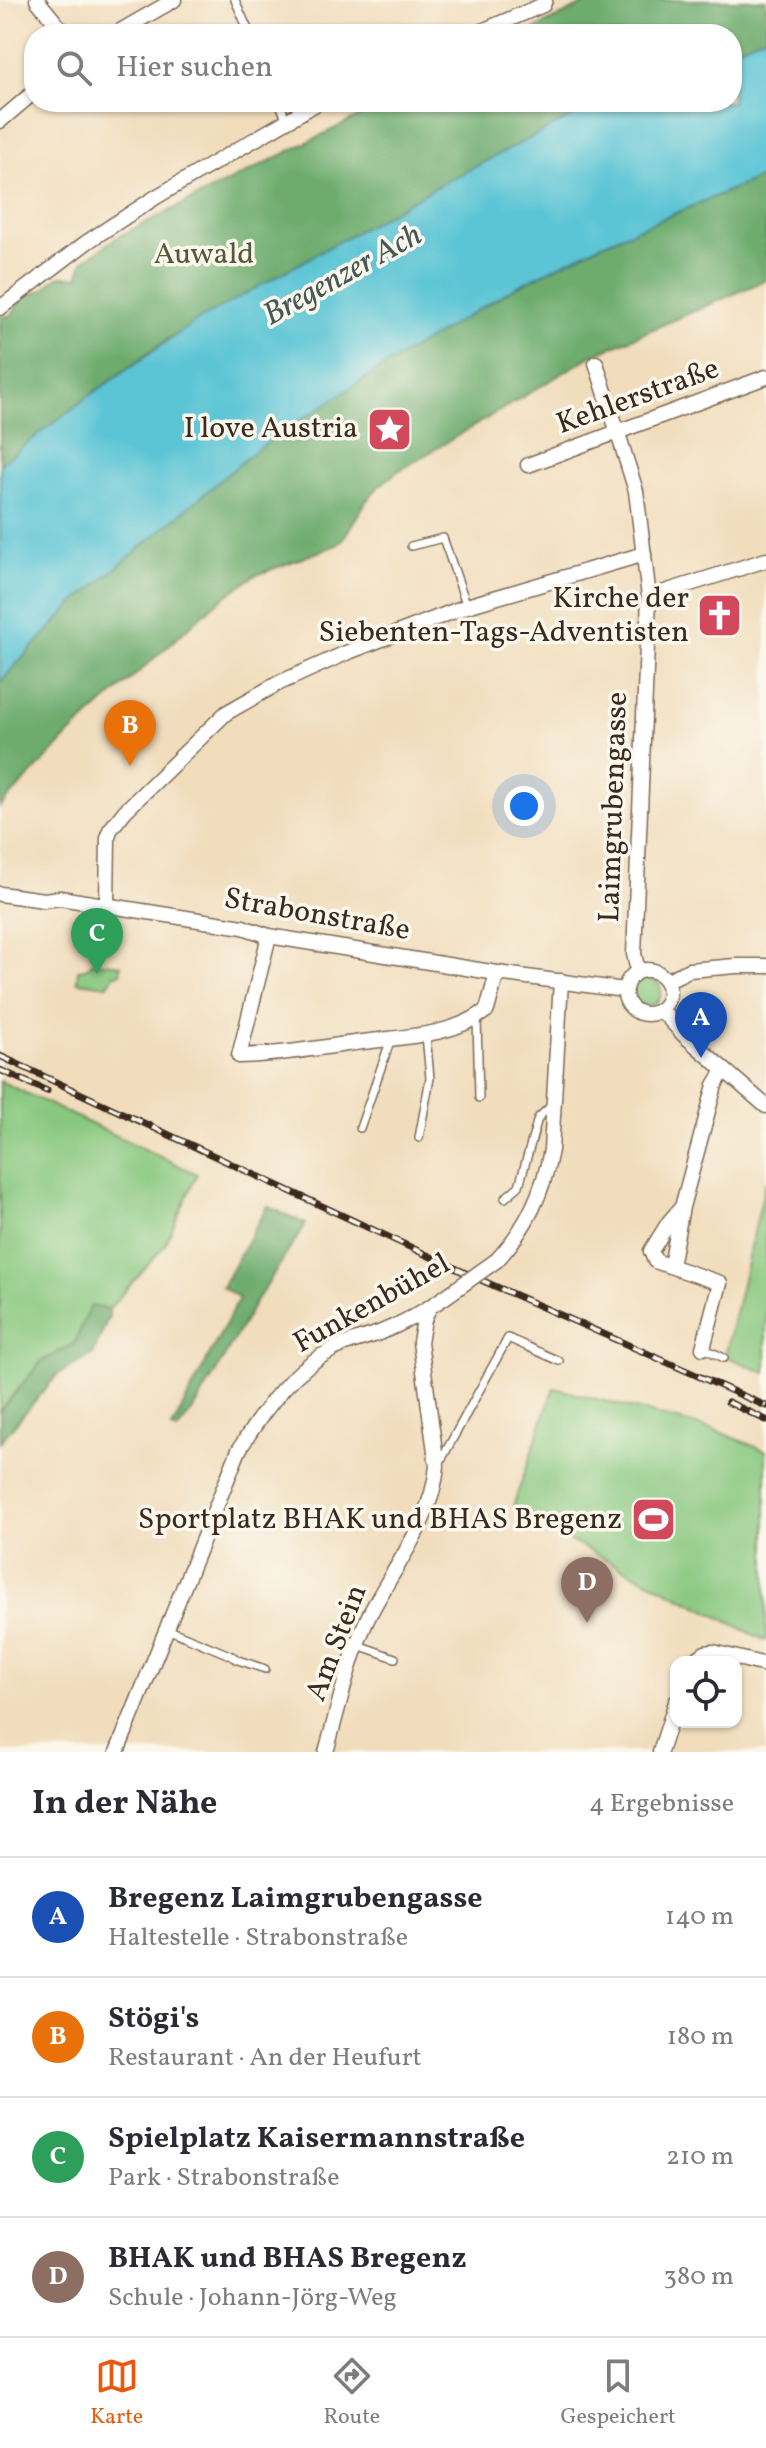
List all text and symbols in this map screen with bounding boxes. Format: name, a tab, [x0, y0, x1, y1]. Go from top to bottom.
search box	[24, 24, 742, 112]
icon: search	[52, 46, 96, 90]
text: Hier suchen	[116, 47, 273, 89]
water label: Bregenzer Ach	[256, 214, 430, 338]
park label: Auwald	[154, 234, 254, 276]
street label: Kehlerstraße	[551, 348, 725, 446]
place icon: I love Austria	[365, 405, 413, 453]
place label: I love Austria	[184, 408, 358, 450]
place label: Kirche der Siebenten-Tags-Adventisten	[319, 578, 689, 654]
church icon: Kirche der Siebenten-Tags-Adventisten	[696, 592, 744, 640]
street label: Laimgrubengasse	[589, 691, 639, 923]
pin: B	[104, 700, 156, 766]
your location	[504, 786, 544, 826]
street label: Strabonstraße	[221, 878, 413, 952]
pin: C	[71, 908, 123, 974]
pin: A	[675, 992, 727, 1058]
street label: Funkenbühel	[286, 1244, 458, 1364]
sports icon: Sportplatz BHAK und BHAS Bregenz	[629, 1496, 677, 1544]
place label: Sportplatz BHAK und BHAS Bregenz	[138, 1499, 622, 1541]
pin: D	[561, 1557, 613, 1623]
street label: Am Stein	[296, 1579, 378, 1707]
map controls	[670, 1656, 742, 1728]
button: locate	[670, 1656, 742, 1728]
text: In der Nähe	[32, 1781, 217, 1828]
text: 4 Ergebnisse	[589, 1786, 734, 1822]
text: Bregenz Laimgrubengasse	[108, 1878, 483, 1920]
text: A	[49, 1899, 67, 1935]
text: 140 m	[665, 1899, 734, 1935]
text: Haltestelle · Strabonstraße	[108, 1920, 408, 1956]
text: Stögi's	[108, 1998, 199, 2040]
text: B	[49, 2019, 67, 2055]
text: 180 m	[667, 2019, 734, 2055]
text: Restaurant · An der Heufurt	[108, 2040, 422, 2076]
text: Spielplatz Kaisermannstraße	[108, 2118, 525, 2160]
text: C	[50, 2139, 66, 2175]
text: 210 m	[666, 2139, 734, 2175]
text: Park · Strabonstraße	[108, 2160, 339, 2196]
text: BHAK und BHAS Bregenz	[108, 2238, 466, 2280]
text: D	[48, 2259, 68, 2295]
text: 380 m	[664, 2259, 734, 2295]
text: Schule · Johann-Jörg-Weg	[108, 2280, 397, 2316]
tab: Karte	[90, 2354, 143, 2433]
tab: Route	[324, 2354, 380, 2433]
tab: Gespeichert	[560, 2354, 676, 2433]

